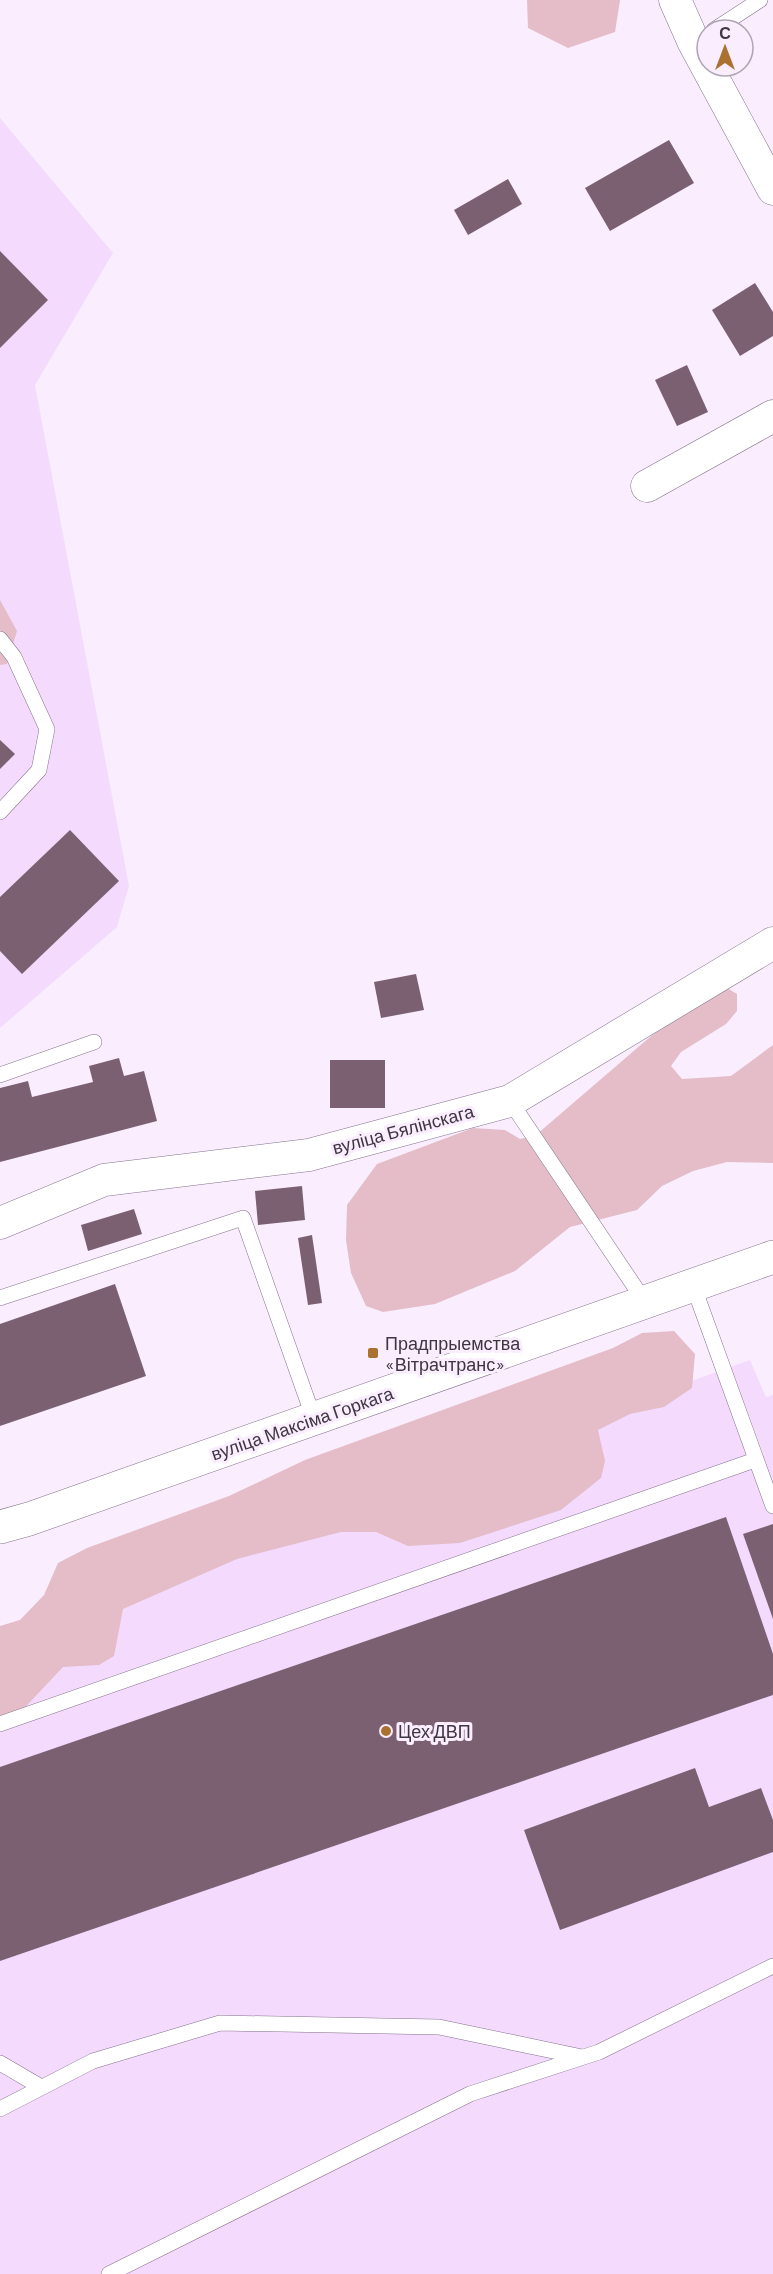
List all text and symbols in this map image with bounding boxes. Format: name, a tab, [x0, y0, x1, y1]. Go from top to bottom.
north arrow	[695, 18, 755, 78]
text: С	[719, 23, 731, 42]
street label: вуліца Бялінскага	[330, 1099, 477, 1158]
place label: Прадпрыемства «Вітрачтранс»	[385, 1332, 521, 1375]
marker: Прадпрыемства «Вітрачтранс»	[366, 1346, 380, 1360]
street label: вуліца Максіма Горкага	[208, 1381, 397, 1465]
place label: Цех ДВП	[398, 1720, 471, 1742]
marker: Цех ДВП	[379, 1724, 393, 1738]

